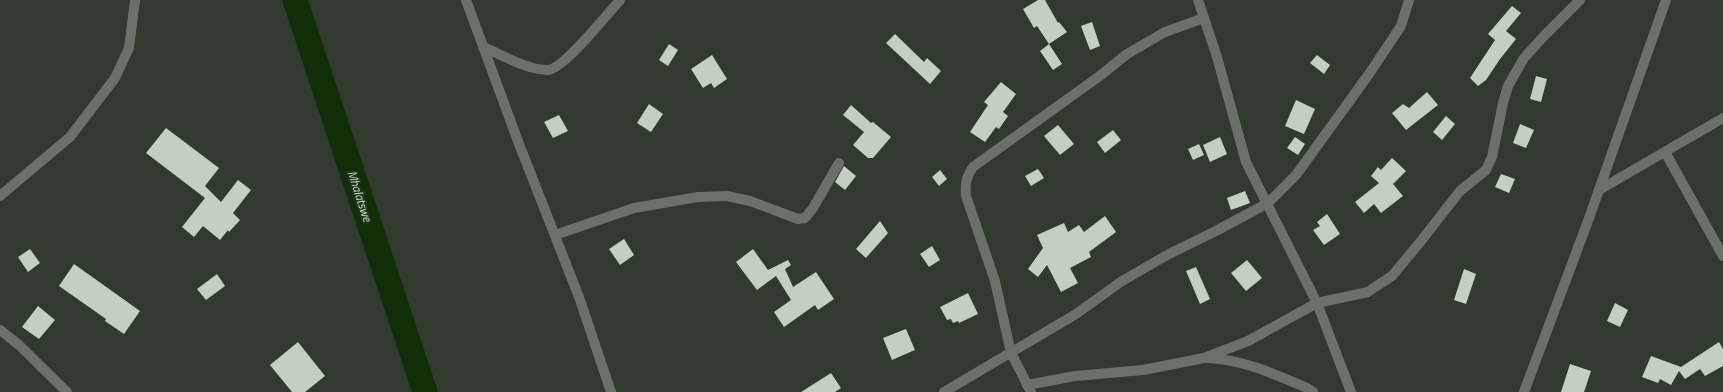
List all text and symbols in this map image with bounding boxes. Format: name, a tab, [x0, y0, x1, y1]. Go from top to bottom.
water label: Mhalatswe	[343, 168, 378, 226]

